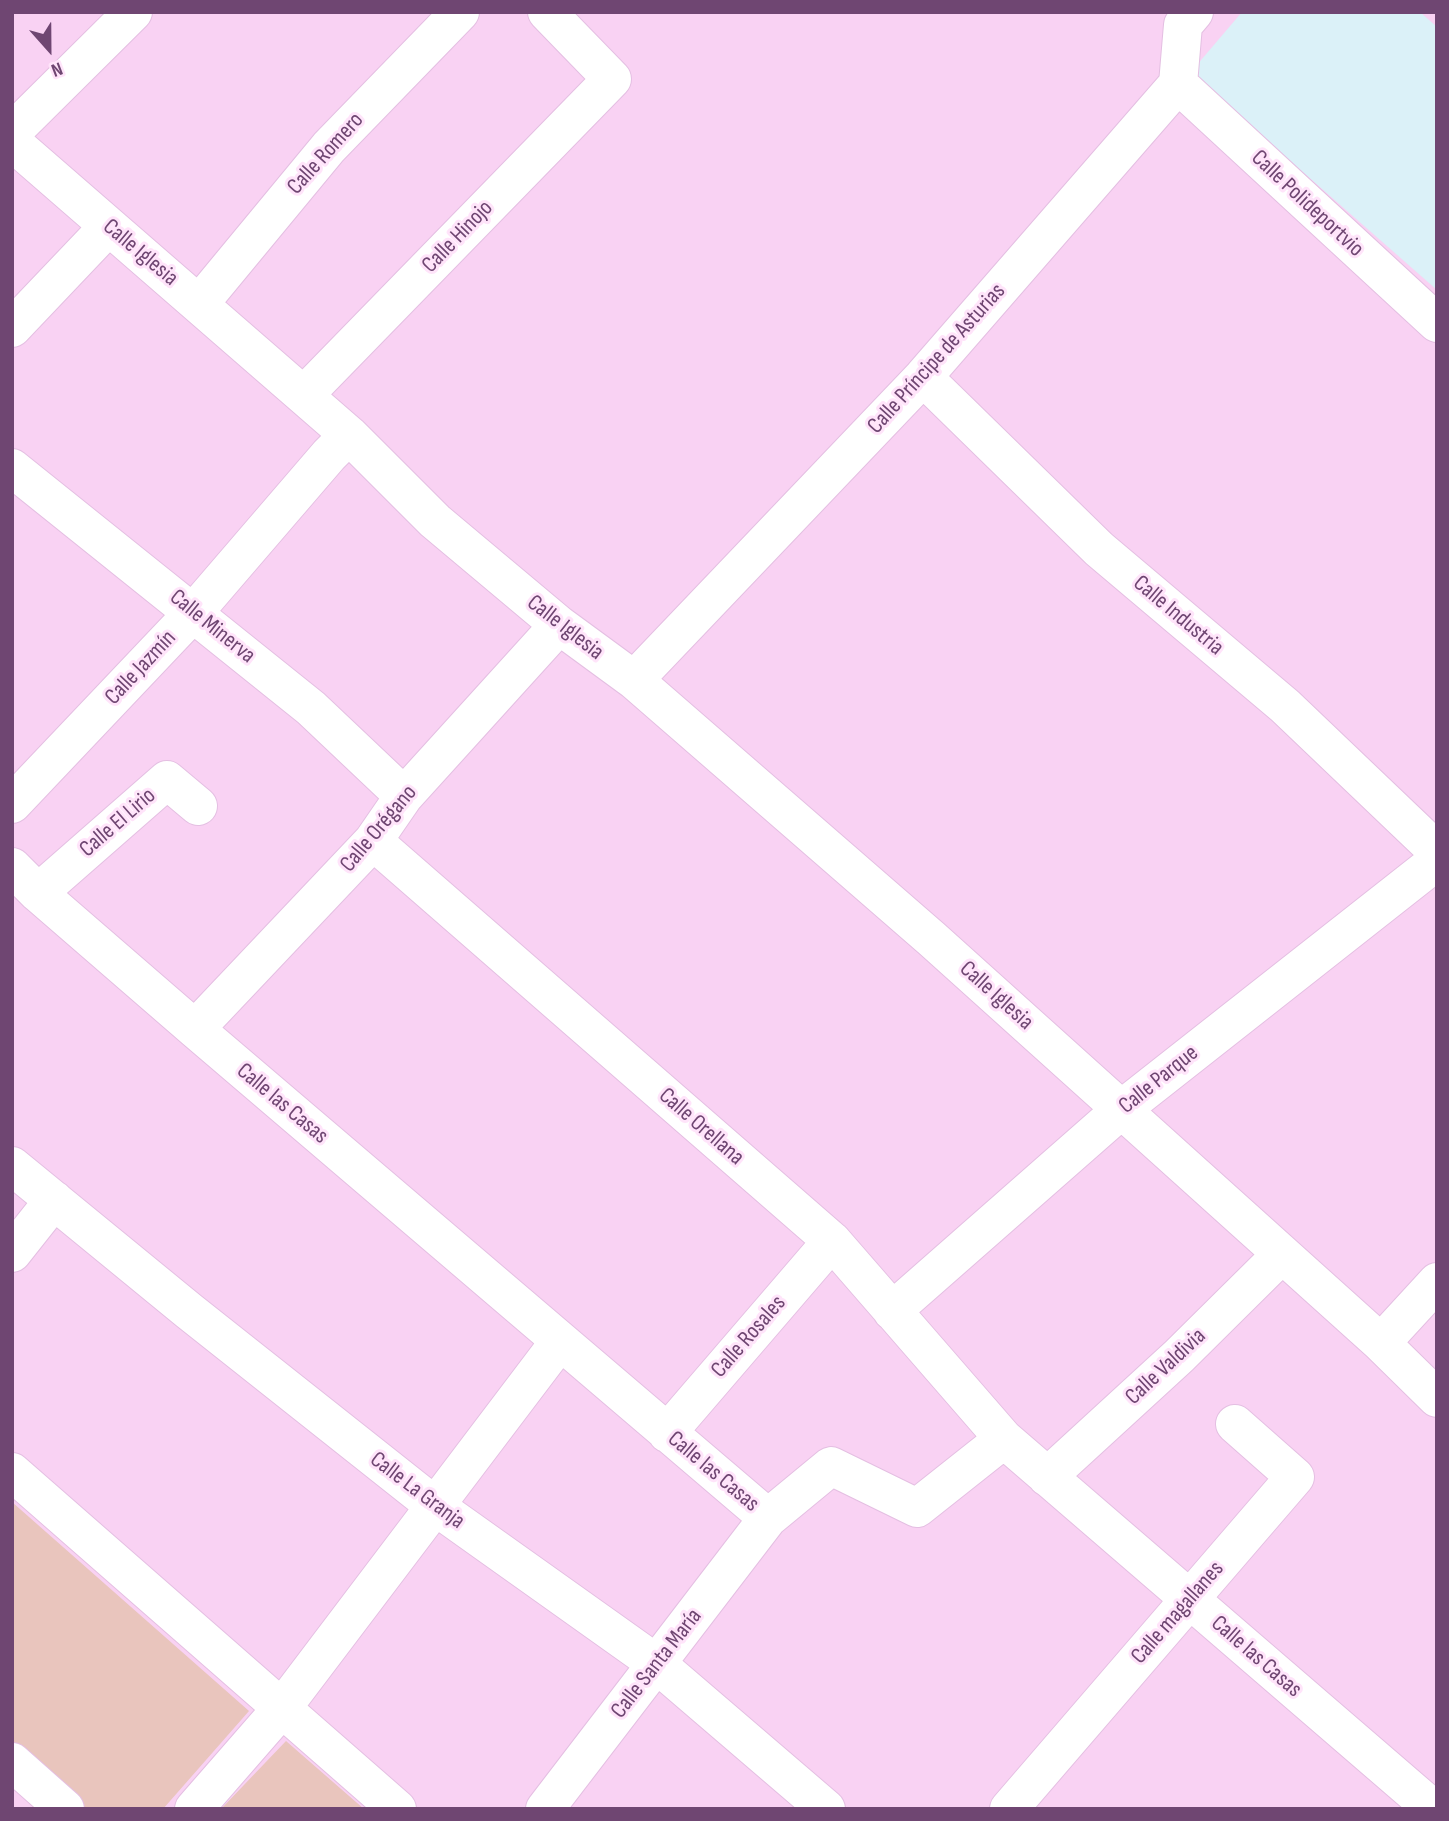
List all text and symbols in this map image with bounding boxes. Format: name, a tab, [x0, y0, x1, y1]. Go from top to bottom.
north arrow	[14, 14, 84, 84]
text: N	[48, 57, 66, 82]
street label: Calle Romero	[282, 107, 370, 201]
street label: Calle Polideportvio	[1245, 145, 1369, 263]
street label: Calle Hinojo	[417, 195, 499, 279]
street label: Calle Iglesia	[97, 214, 183, 292]
street label: Calle Príncipe de Asturias	[862, 278, 1012, 440]
street label: Calle Industria	[1127, 570, 1229, 662]
street label: Calle Minerva	[164, 584, 260, 670]
street label: Calle Iglesia	[521, 589, 609, 667]
street label: Calle Jazmín	[100, 625, 182, 711]
street label: Calle Orégano	[335, 780, 423, 878]
street label: Calle El Lirio	[74, 783, 162, 863]
street label: Calle Iglesia	[953, 956, 1039, 1036]
street label: Calle Parque	[1114, 1040, 1204, 1120]
street label: Calle las Casas	[231, 1058, 333, 1150]
street label: Calle Orellana	[653, 1082, 749, 1172]
street label: Calle Rosales	[706, 1290, 792, 1384]
street label: Calle Valdivia	[1120, 1323, 1212, 1411]
street label: Calle las Casas	[662, 1426, 764, 1518]
street label: Calle La Granja	[364, 1446, 470, 1536]
street label: Calle magallanes	[1126, 1556, 1230, 1670]
street label: Calle Santa María	[606, 1604, 708, 1724]
street label: Calle las Casas	[1205, 1610, 1307, 1704]

